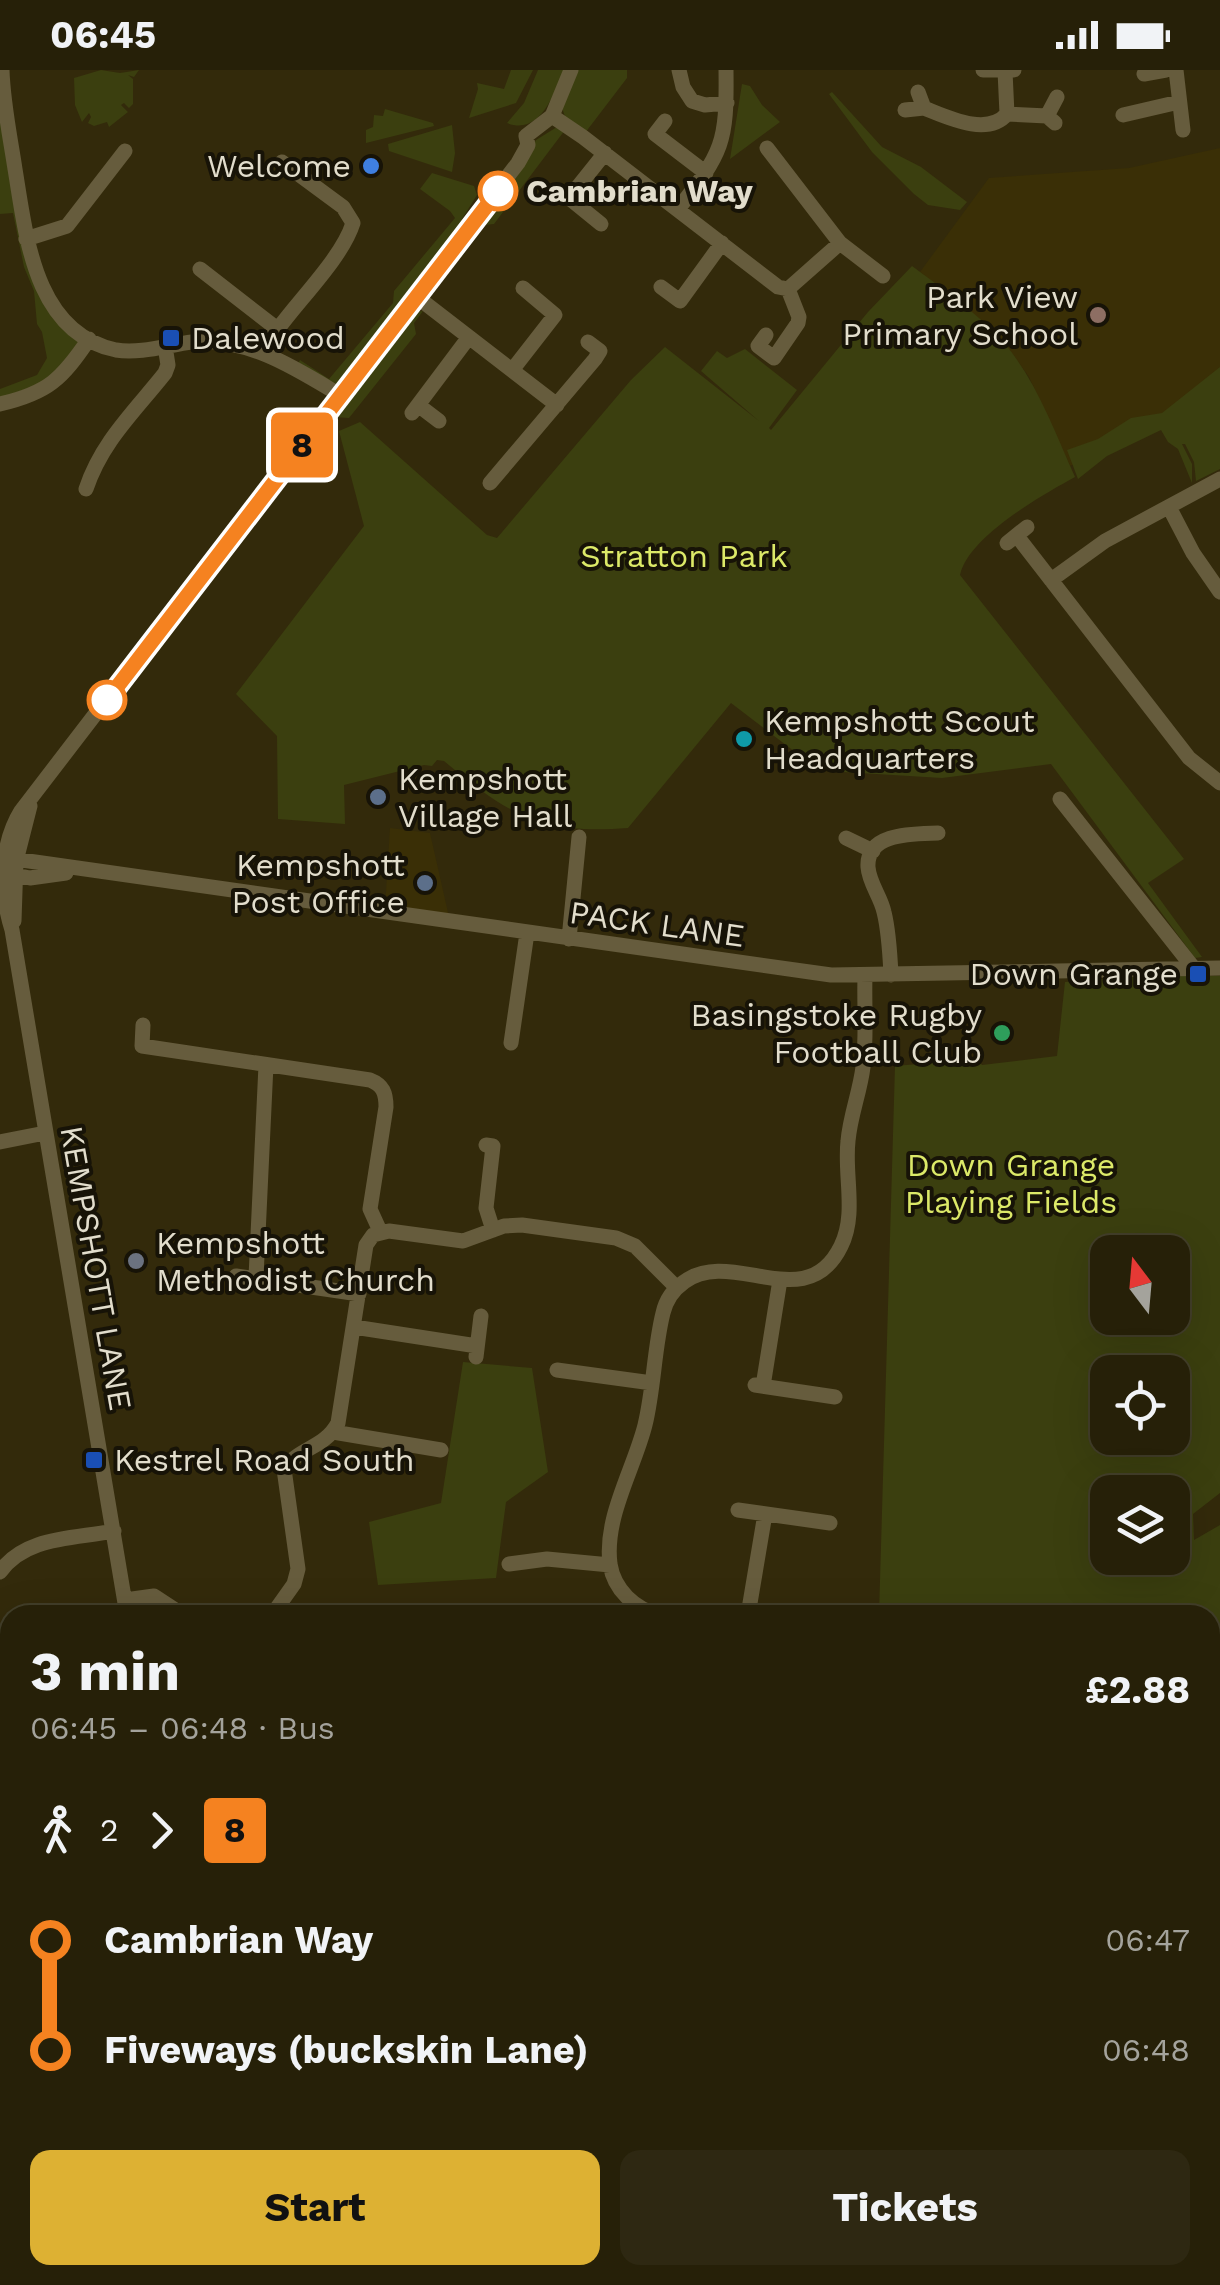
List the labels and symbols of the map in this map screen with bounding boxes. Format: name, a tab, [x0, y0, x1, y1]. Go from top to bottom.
place label: Welcome	[207, 147, 351, 185]
marker: Welcome	[360, 155, 382, 177]
marker: Cambrian Way	[479, 172, 517, 210]
place label: Cambrian Way	[526, 172, 754, 210]
place label: Park View Primary School	[842, 278, 1078, 353]
marker: Park View Primary School	[1087, 304, 1109, 326]
place label: Dalewood	[191, 319, 345, 357]
marker: Dalewood	[160, 327, 182, 349]
line badge: 8	[270, 412, 334, 478]
park label: Stratton Park	[580, 537, 788, 575]
unlabelled marker	[88, 681, 126, 719]
place label: Kempshott Scout Headquarters	[764, 702, 1035, 777]
marker: Kempshott Scout Headquarters	[733, 728, 755, 750]
place label: Kempshott Village Hall	[398, 760, 573, 835]
marker: Kempshott Village Hall	[367, 786, 389, 808]
place label: Kempshott Post Office	[231, 846, 405, 921]
marker: Kempshott Post Office	[414, 872, 436, 894]
street label: PACK LANE	[567, 893, 747, 955]
place label: Down Grange	[970, 955, 1178, 993]
marker: Down Grange	[1187, 963, 1209, 985]
place label: Basingstoke Rugby Football Club	[691, 996, 982, 1071]
marker: Basingstoke Rugby Football Club	[991, 1022, 1013, 1044]
street label: KEMPSHOTT LANE	[52, 1123, 140, 1413]
park label: Down Grange Playing Fields	[905, 1146, 1117, 1221]
place label: Kempshott Methodist Church	[156, 1224, 435, 1299]
north arrow	[1090, 1235, 1190, 1335]
marker: Kempshott Methodist Church	[125, 1250, 147, 1272]
place label: Kestrel Road South	[114, 1441, 415, 1479]
marker: Kestrel Road South	[83, 1449, 105, 1471]

